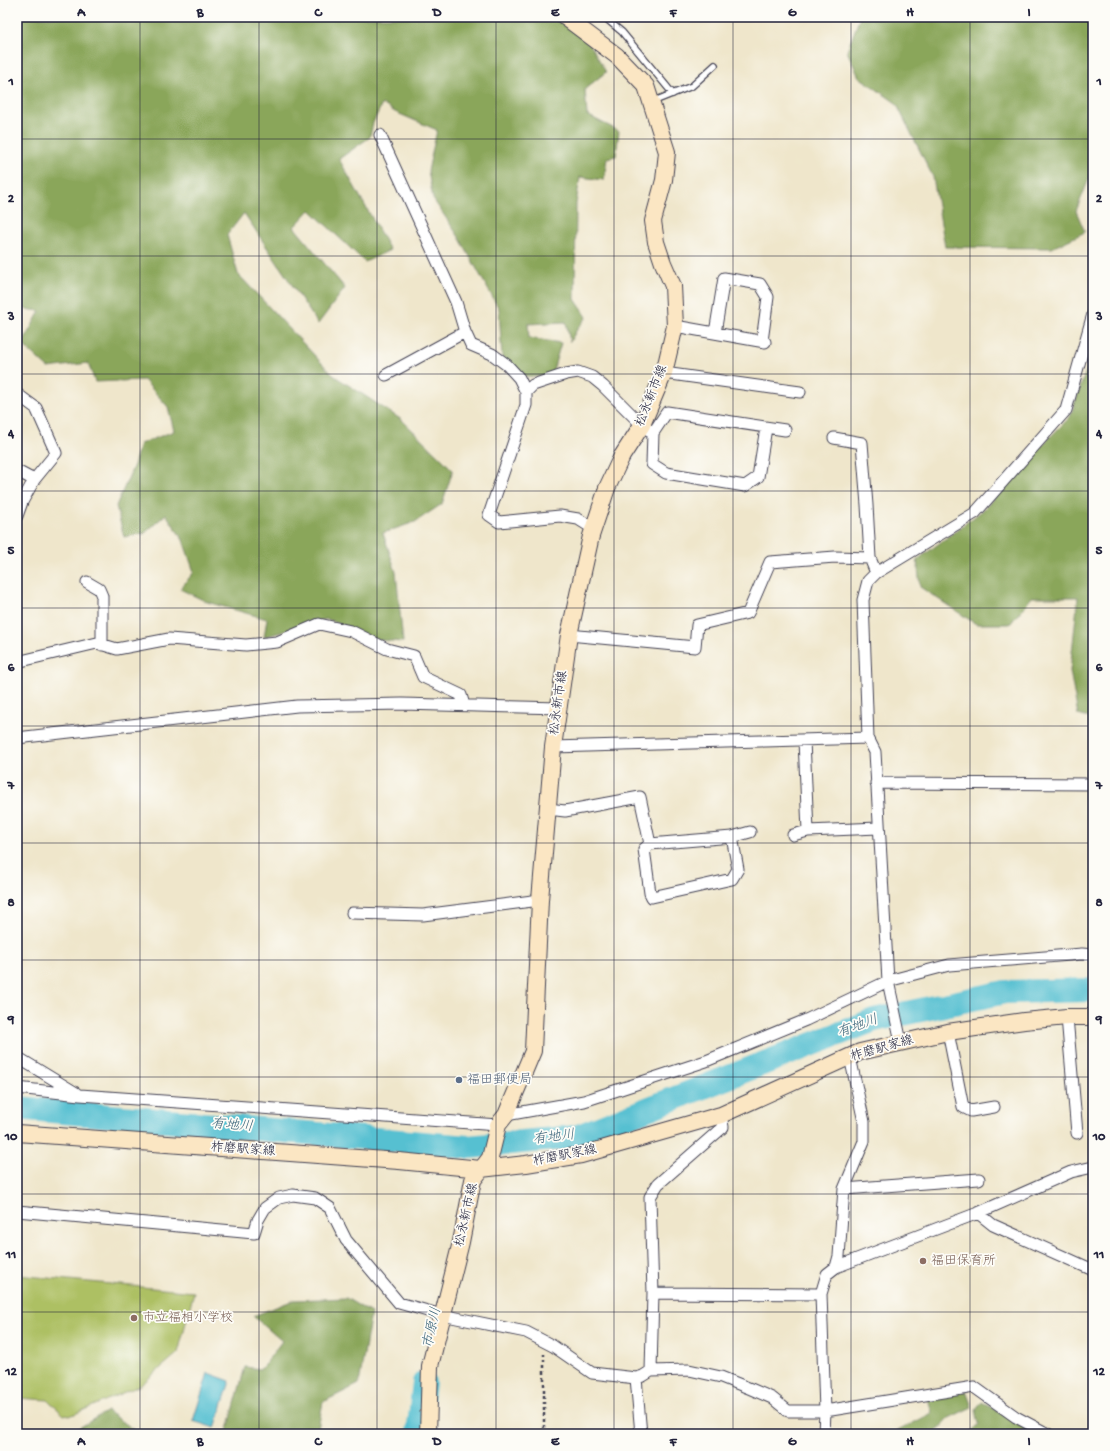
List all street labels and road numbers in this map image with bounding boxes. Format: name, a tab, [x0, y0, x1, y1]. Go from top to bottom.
street label: 松永新市線	[633, 362, 672, 429]
street label: 松永新市線	[547, 669, 571, 736]
street label: 柞磨駅家線	[849, 1033, 916, 1065]
street label: 柞磨駅家線	[210, 1140, 277, 1160]
street label: 柞磨駅家線	[532, 1142, 599, 1170]
street label: 松永新市線	[452, 1181, 482, 1248]

